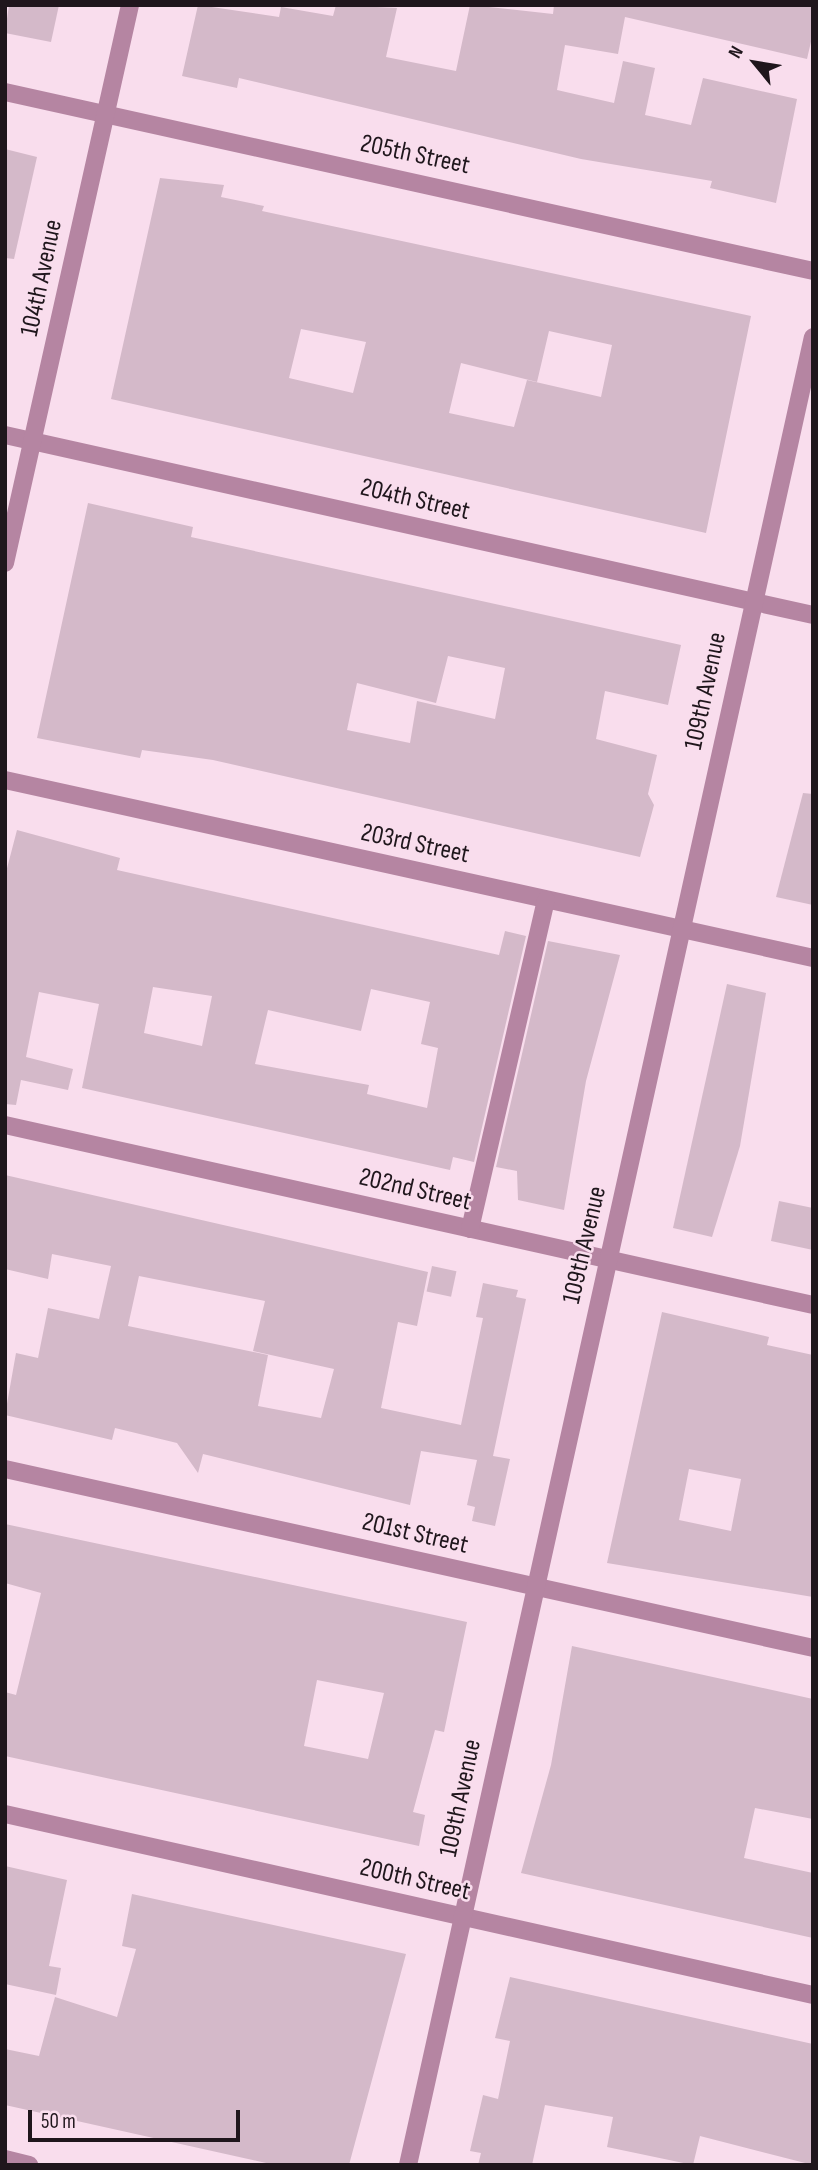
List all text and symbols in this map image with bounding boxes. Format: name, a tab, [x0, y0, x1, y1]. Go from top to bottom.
north arrow	[720, 28, 790, 98]
text: N	[724, 42, 749, 62]
street label: 205th Street	[358, 128, 472, 182]
street label: 104th Avenue	[14, 217, 70, 339]
street label: 204th Street	[357, 472, 473, 528]
street label: 109th Avenue	[678, 629, 734, 753]
street label: 203rd Street	[358, 817, 472, 871]
street label: 202nd Street	[356, 1162, 474, 1218]
street label: 109th Avenue	[556, 1183, 614, 1307]
street label: 201st Street	[359, 1507, 471, 1561]
street label: 109th Avenue	[433, 1736, 489, 1860]
street label: 200th Street	[357, 1852, 473, 1908]
scale bar	[32, 2096, 243, 2140]
text: 50 m	[41, 2109, 76, 2134]

